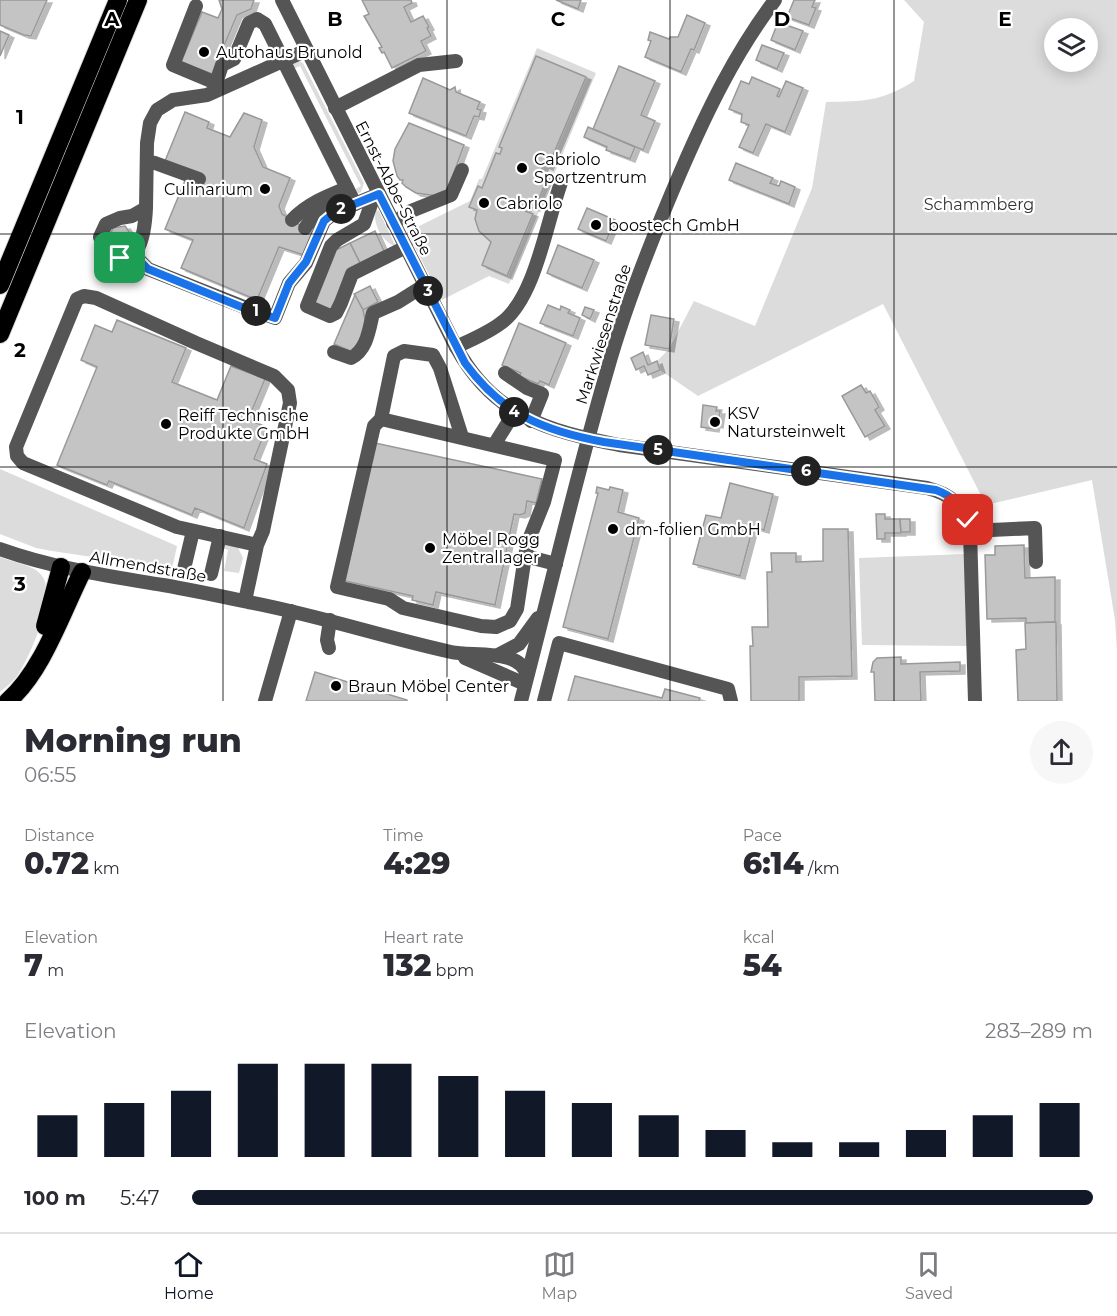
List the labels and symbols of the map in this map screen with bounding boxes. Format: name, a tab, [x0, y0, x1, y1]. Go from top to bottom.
text: A	[103, 7, 120, 31]
text: B	[327, 7, 343, 31]
text: C	[551, 7, 566, 31]
text: D	[774, 7, 790, 31]
text: E	[998, 7, 1012, 31]
place label: Autohaus Brunold	[216, 43, 363, 62]
marker: Autohaus Brunold	[197, 45, 211, 59]
text: 1	[16, 105, 24, 129]
street label: Ernst-Abbe-Straße	[351, 118, 436, 259]
place label: Cabriolo Sportzentrum	[534, 150, 647, 187]
marker: Cabriolo Sportzentrum	[515, 161, 529, 175]
place label: Culinarium	[164, 180, 253, 199]
marker: Culinarium	[258, 182, 272, 196]
pin: 2	[326, 194, 356, 224]
place label: Cabriolo	[496, 194, 562, 213]
park label: Schammberg	[924, 195, 1034, 214]
marker: Cabriolo	[477, 196, 491, 210]
place label: boostech GmbH	[608, 216, 740, 235]
marker: boostech GmbH	[589, 218, 603, 232]
pin	[94, 232, 145, 283]
street label: Markwiesenstraße	[572, 262, 635, 407]
pin: 3	[413, 276, 443, 306]
pin: 1	[241, 296, 271, 326]
text: 2	[14, 338, 26, 362]
pin: 4	[499, 397, 529, 427]
place label: KSV Natursteinwelt	[727, 404, 846, 441]
place label: Reiff Technische Produkte GmbH	[178, 406, 310, 443]
marker: KSV Natursteinwelt	[708, 415, 722, 429]
marker: Reiff Technische Produkte GmbH	[159, 417, 173, 431]
pin: 5	[643, 435, 673, 465]
pin: 6	[791, 456, 821, 486]
pin	[942, 494, 993, 545]
place label: dm-folien GmbH	[625, 520, 761, 539]
marker: dm-folien GmbH	[606, 522, 620, 536]
place label: Möbel Rogg Zentrallager	[442, 530, 540, 567]
marker: Möbel Rogg Zentrallager	[423, 541, 437, 555]
street label: Allmendstraße	[88, 547, 208, 586]
text: 3	[13, 572, 26, 596]
place label: Braun Möbel Center	[348, 677, 509, 696]
marker: Braun Möbel Center	[329, 679, 343, 693]

